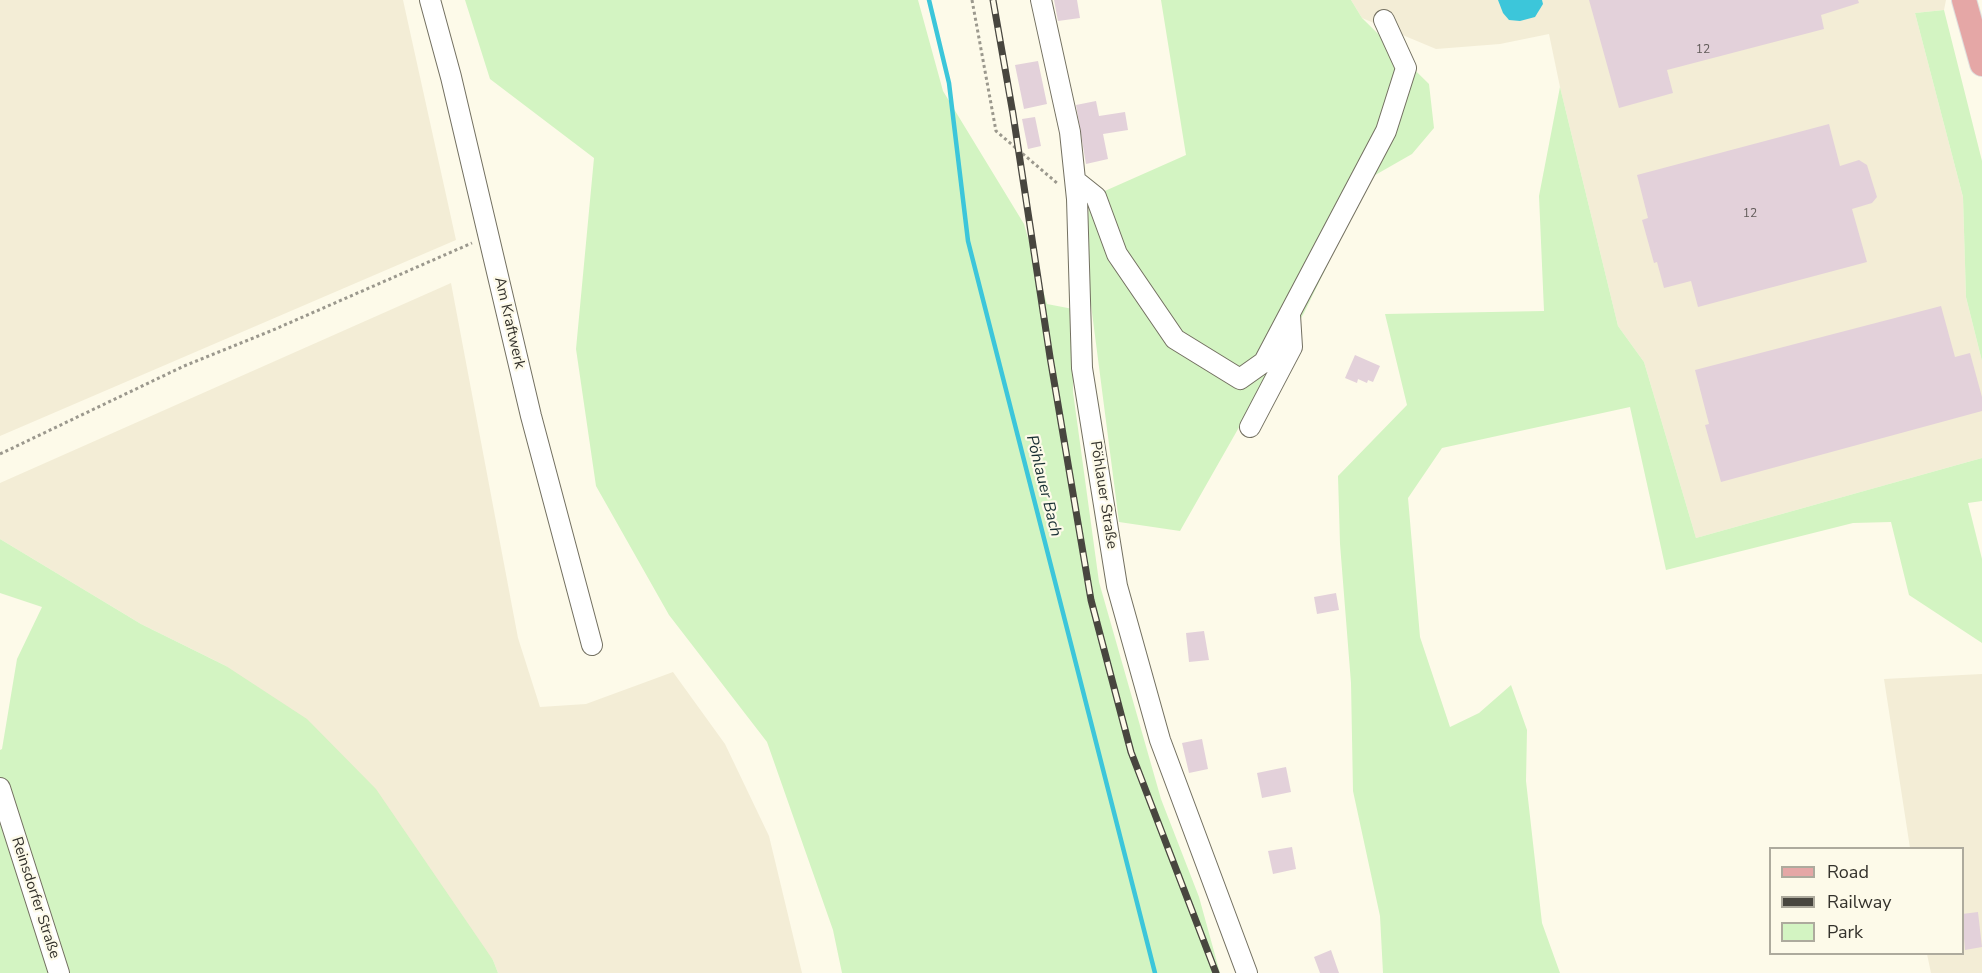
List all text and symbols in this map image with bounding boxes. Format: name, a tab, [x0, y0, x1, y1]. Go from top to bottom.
house number: 12	[1696, 43, 1710, 57]
house number: 12	[1743, 207, 1757, 221]
street label: Am Kraftwerk	[490, 275, 528, 371]
water label: Pöhlauer Bach	[1021, 433, 1065, 539]
street label: Pöhlauer Straße	[1086, 440, 1120, 550]
street label: Reinsdorfer Straße	[7, 835, 63, 961]
legend	[1769, 847, 1964, 955]
text: Road	[1827, 860, 1869, 884]
text: Railway	[1827, 890, 1892, 914]
text: Park	[1827, 920, 1863, 944]

